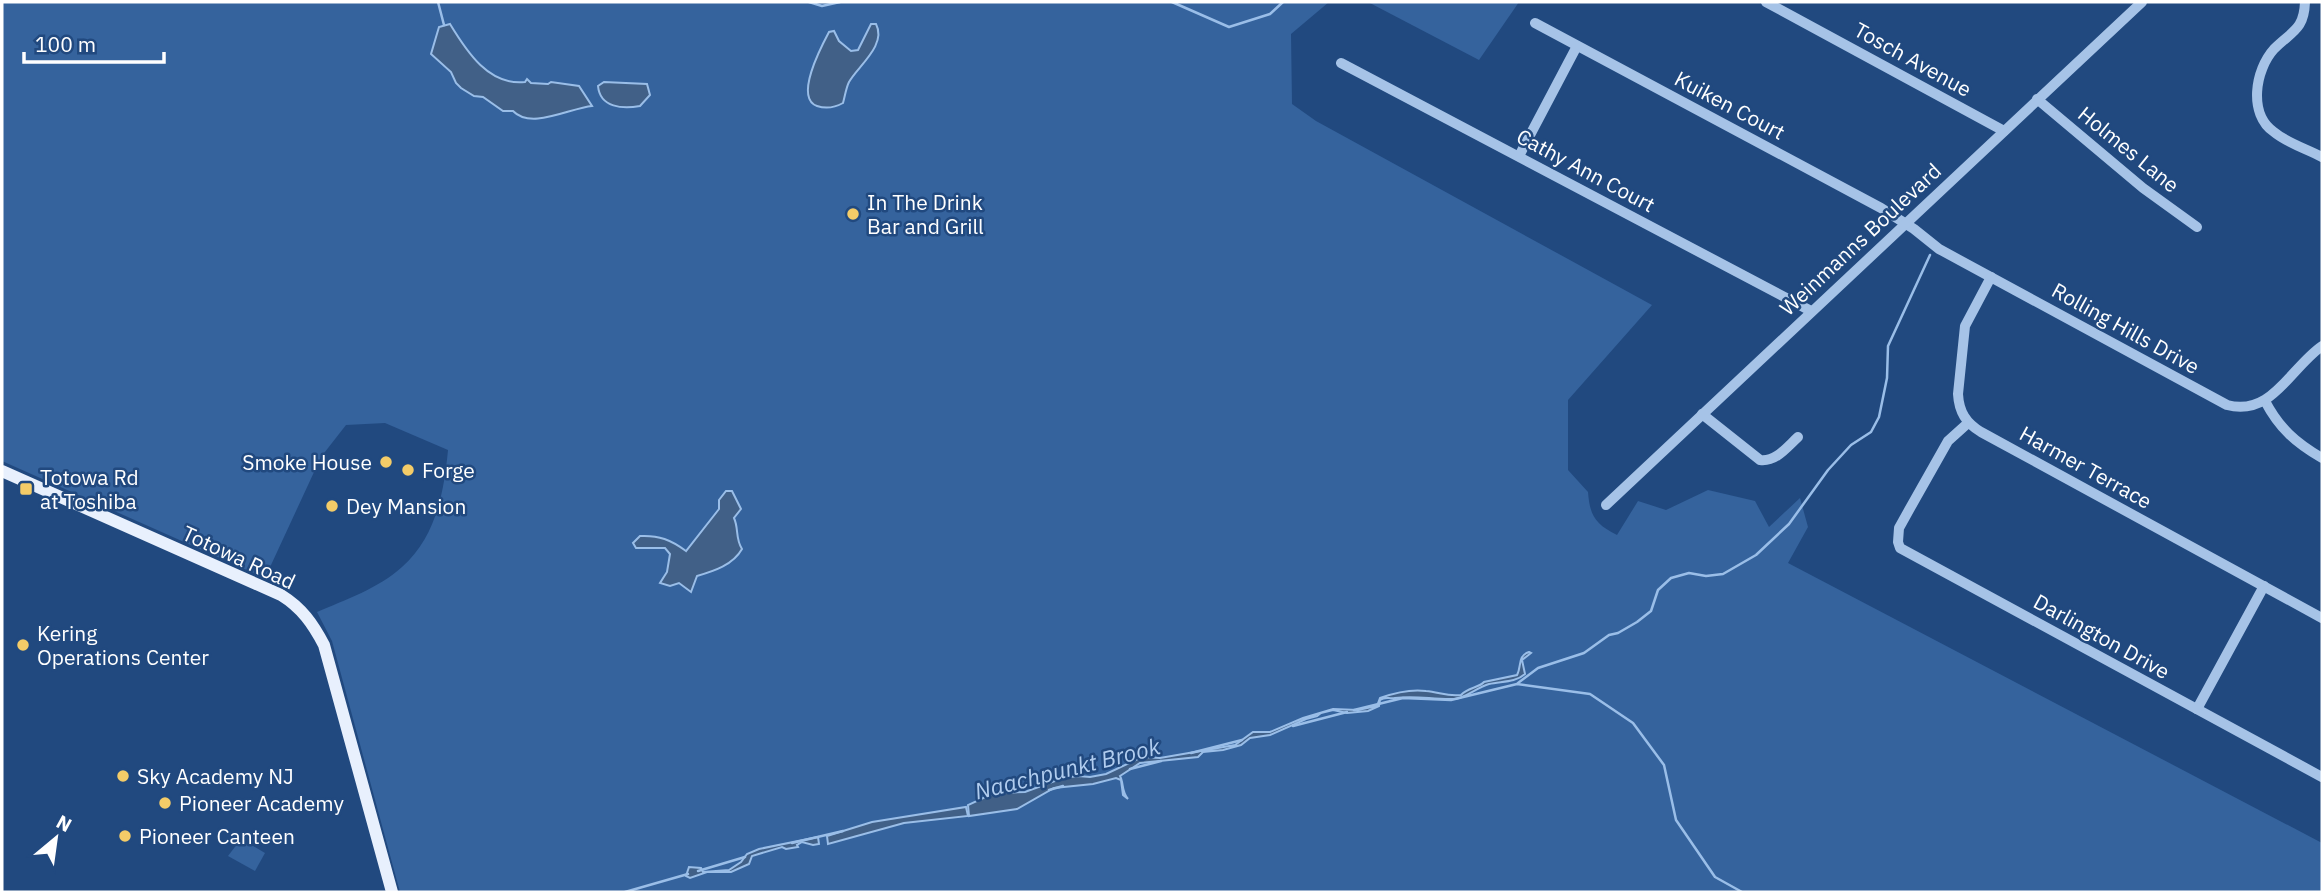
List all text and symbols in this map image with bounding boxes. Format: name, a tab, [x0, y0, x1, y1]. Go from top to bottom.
street label: Tosch Avenue	[1849, 15, 1977, 103]
scale bar	[24, 21, 164, 65]
text: 100 m	[35, 30, 96, 58]
street label: Kuiken Court	[1670, 64, 1790, 146]
street label: Holmes Lane	[2073, 100, 2185, 198]
street label: Cathy Ann Court	[1512, 122, 1660, 218]
street label: Weinmanns Boulevard	[1773, 157, 1947, 321]
place label: In The Drink Bar and Grill	[867, 188, 984, 240]
marker: In The Drink Bar and Grill	[845, 206, 861, 222]
street label: Rolling Hills Drive	[2047, 276, 2205, 380]
street label: Harmer Terrace	[2015, 419, 2157, 515]
place label: Smoke House	[242, 448, 372, 476]
marker: Smoke House	[378, 454, 394, 470]
place label: Forge	[422, 456, 475, 484]
marker: Forge	[400, 462, 416, 478]
place label: Totowa Rd at Toshiba	[40, 463, 139, 515]
marker: Totowa Rd at Toshiba	[18, 481, 34, 497]
place label: Dey Mansion	[346, 492, 466, 520]
marker: Dey Mansion	[324, 498, 340, 514]
street label: Totowa Road	[178, 519, 300, 595]
street label: Darlington Drive	[2029, 587, 2175, 685]
place label: Kering Operations Center	[37, 619, 209, 671]
marker: Kering Operations Center	[15, 637, 31, 653]
water label: Naachpunkt Brook	[971, 730, 1164, 806]
place label: Sky Academy NJ	[137, 762, 294, 790]
marker: Sky Academy NJ	[115, 768, 131, 784]
place label: Pioneer Academy	[179, 789, 344, 817]
marker: Pioneer Academy	[157, 795, 173, 811]
north arrow	[21, 803, 91, 873]
text: N	[52, 809, 76, 837]
place label: Pioneer Canteen	[139, 822, 295, 850]
marker: Pioneer Canteen	[117, 828, 133, 844]

